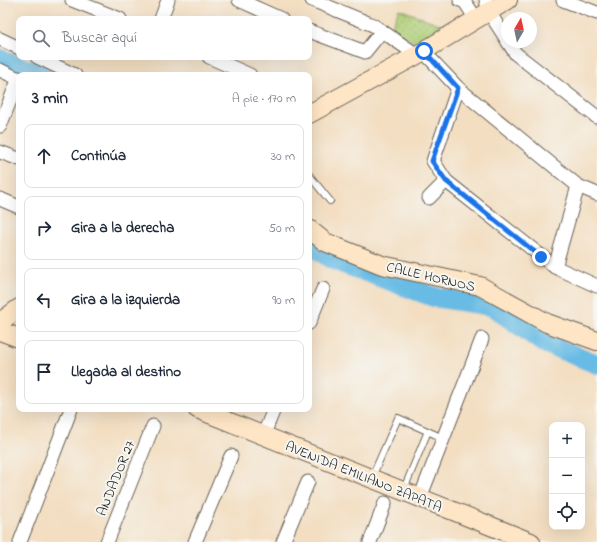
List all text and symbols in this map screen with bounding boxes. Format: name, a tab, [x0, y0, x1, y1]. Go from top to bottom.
north arrow	[501, 12, 537, 48]
search box	[16, 16, 312, 60]
icon: search	[30, 27, 52, 49]
text: Buscar aquí	[62, 27, 137, 49]
route start	[415, 42, 433, 60]
text: 3 min	[32, 86, 68, 111]
text: A pie · 170 m	[232, 89, 296, 108]
icon: ahead	[33, 145, 55, 167]
text: Continúa	[71, 145, 126, 167]
text: 30 m	[271, 147, 295, 166]
icon: right	[33, 217, 55, 239]
text: Gira a la derecha	[71, 217, 174, 239]
text: 50 m	[269, 219, 295, 238]
route end	[532, 248, 550, 266]
street label: CALLE HORNOS	[384, 257, 477, 298]
icon: left	[33, 289, 55, 311]
text: Gira a la izquierda	[71, 289, 180, 311]
text: 90 m	[272, 291, 295, 310]
icon: arrive	[33, 361, 55, 383]
text: Llegada al destino	[71, 361, 181, 383]
map controls	[549, 422, 585, 530]
button: +	[549, 422, 585, 458]
street label: AVENIDA EMILIANO ZAPATA	[282, 436, 445, 518]
street label: ANDADOR 27	[92, 438, 141, 519]
button: −	[549, 458, 585, 494]
button: locate	[549, 494, 585, 530]

